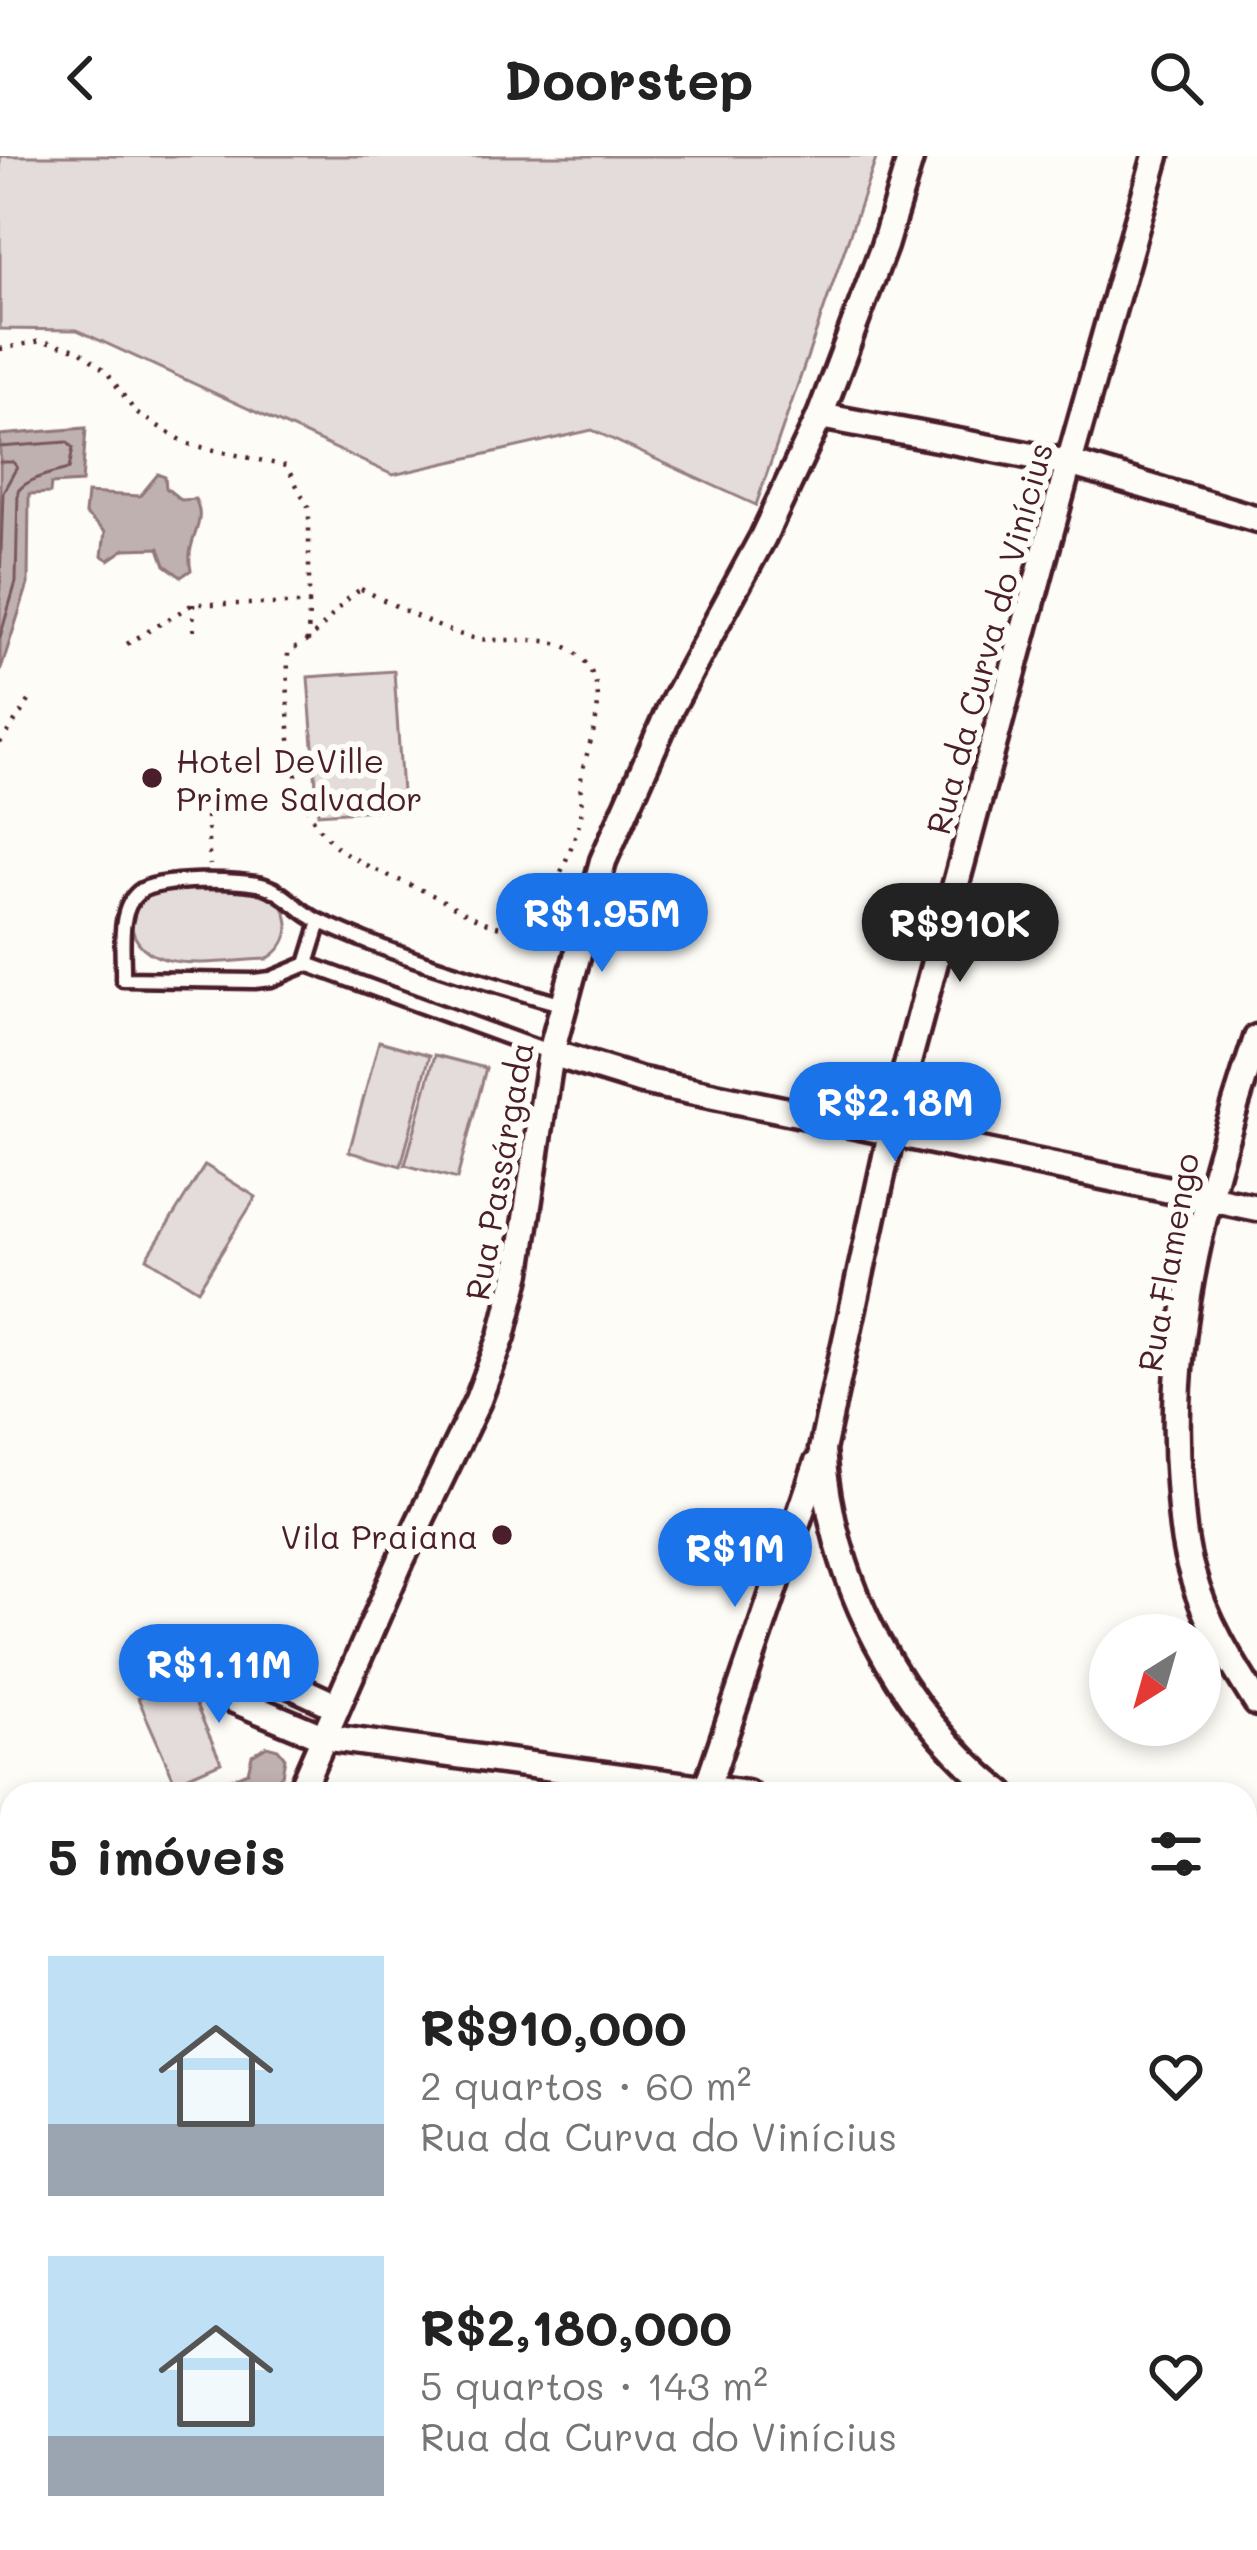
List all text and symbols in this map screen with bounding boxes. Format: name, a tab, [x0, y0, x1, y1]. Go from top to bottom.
text: Doorstep	[504, 43, 753, 114]
icon: back	[48, 45, 114, 111]
icon: search	[1143, 45, 1209, 111]
street label: Rua da Curva do Vinícius	[915, 437, 1061, 839]
place label: Hotel DeVille Prime Salvador	[176, 738, 423, 819]
marker: Hotel DeVille Prime Salvador	[139, 765, 165, 791]
pin: R$1.95M	[491, 873, 713, 975]
pin: R$910K	[862, 883, 1058, 985]
text: R$1.95M	[523, 886, 681, 937]
text: R$910K	[889, 896, 1031, 947]
street label: Rua Passárgada	[454, 1039, 542, 1303]
pin: R$2.18M	[784, 1062, 1006, 1164]
text: R$2.18M	[816, 1075, 974, 1126]
street label: Rua Flamengo	[1127, 1149, 1207, 1375]
pin: R$1M	[664, 1508, 806, 1610]
place label: Vila Praiana	[280, 1514, 478, 1557]
text: R$1M	[685, 1521, 785, 1572]
marker: Vila Praiana	[489, 1522, 515, 1548]
north arrow	[1089, 1614, 1221, 1746]
map controls	[1089, 1614, 1221, 1746]
pin: R$1.11M	[108, 1624, 330, 1726]
text: R$1.11M	[146, 1637, 292, 1688]
text: 5 imóveis	[48, 1821, 286, 1888]
icon: filters	[1143, 1821, 1209, 1887]
text: R$910,000	[420, 1992, 687, 2059]
icon: home	[144, 2004, 288, 2148]
icon: heart	[1143, 2043, 1209, 2109]
text: 2 quartos · 60 m²	[420, 2059, 752, 2110]
text: Rua da Curva do Vinícius	[420, 2110, 897, 2161]
text: R$2,180,000	[420, 2292, 732, 2359]
icon: home	[144, 2304, 288, 2448]
icon: heart	[1143, 2343, 1209, 2409]
text: 5 quartos · 143 m²	[420, 2359, 768, 2410]
text: Rua da Curva do Vinícius	[420, 2410, 897, 2461]

